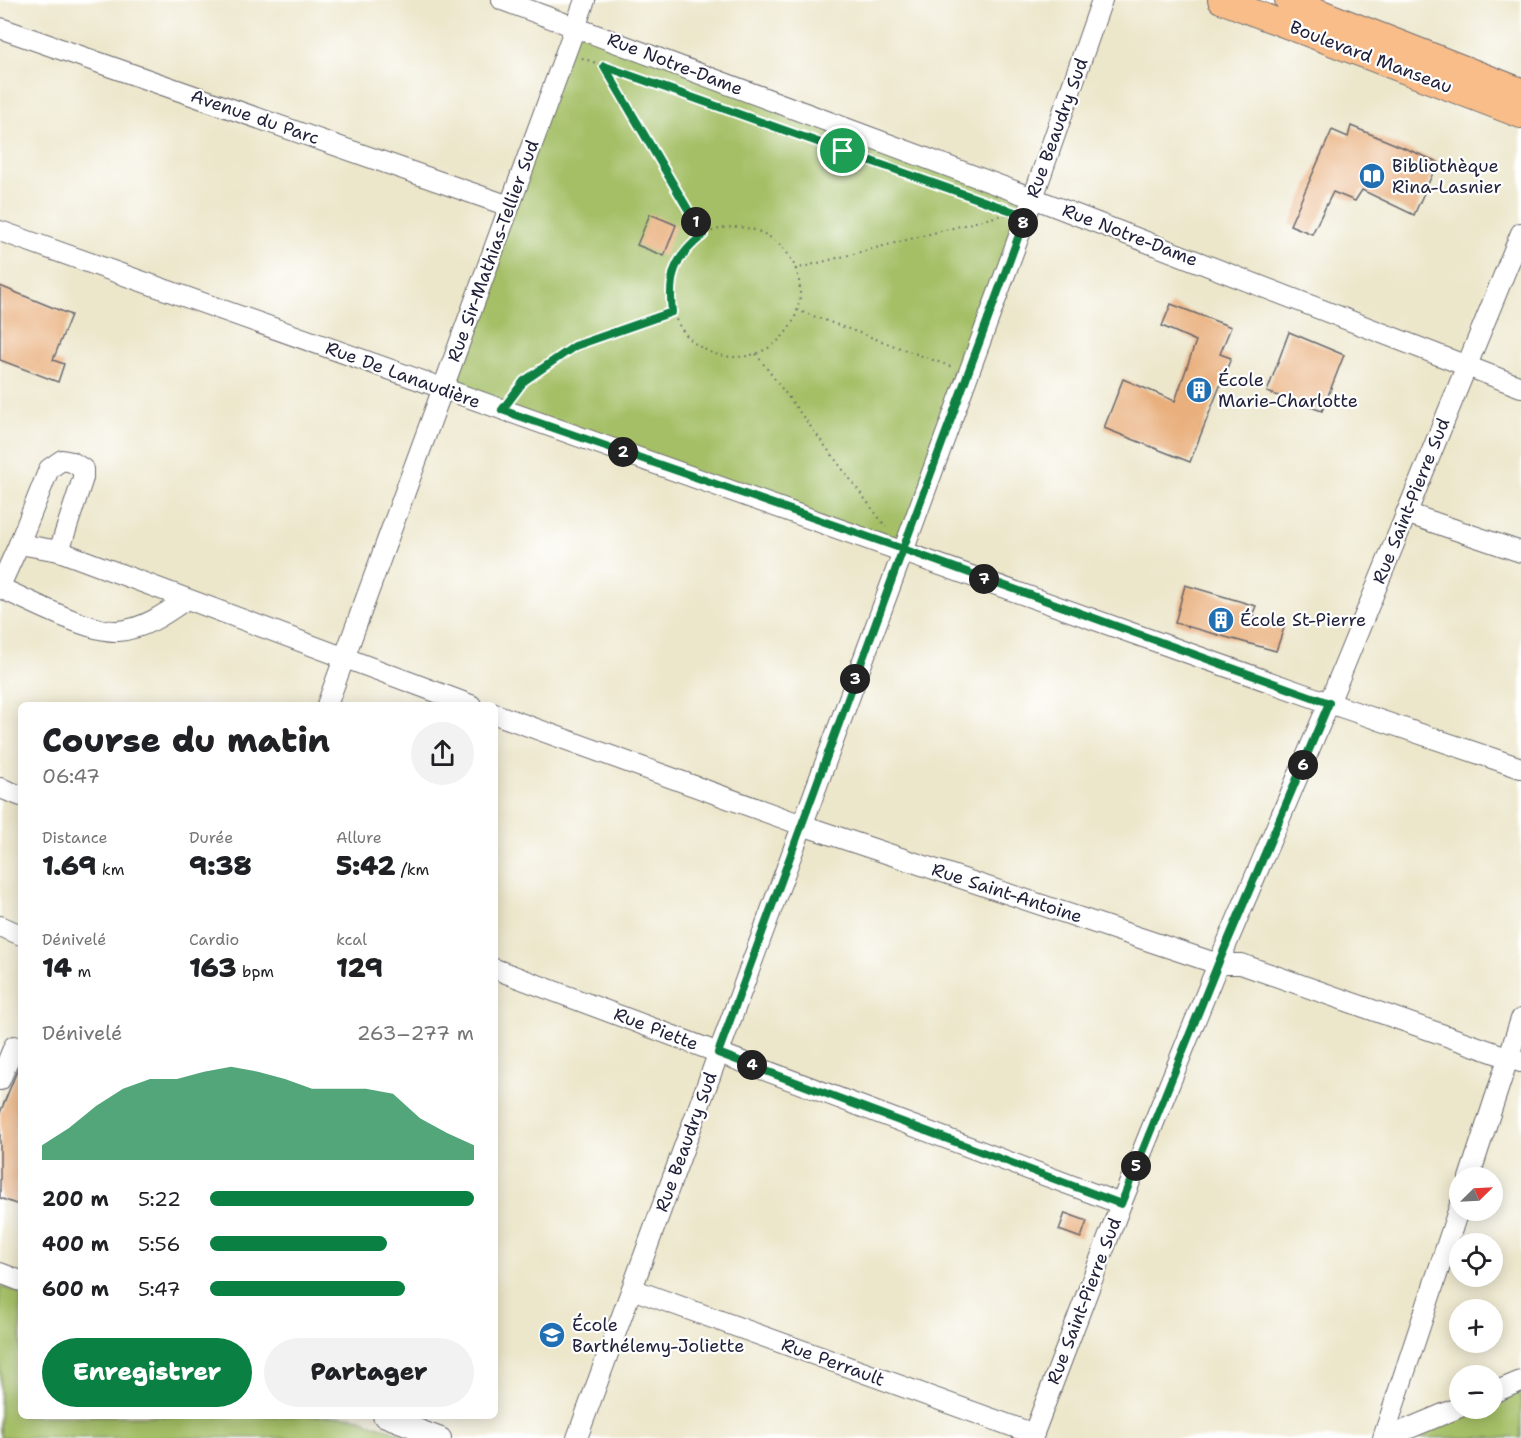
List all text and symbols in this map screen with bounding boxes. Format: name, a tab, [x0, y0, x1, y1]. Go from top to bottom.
street label: Boulevard Manseau	[1286, 15, 1456, 99]
street label: Rue Notre-Dame	[604, 27, 746, 101]
street label: Rue Beaudry Sud	[1021, 55, 1093, 201]
street label: Avenue du Parc	[188, 84, 322, 150]
pin	[817, 125, 868, 176]
icon: arrive	[826, 134, 859, 167]
street label: Rue Sir-Mathias-Tellier Sud	[442, 137, 544, 365]
place label: Bibliothèque Rina-Lasnier	[1392, 154, 1502, 199]
library icon: Bibliothèque Rina-Lasnier	[1357, 161, 1387, 191]
street label: Rue Notre-Dame	[1059, 198, 1201, 272]
pin: 1	[681, 207, 711, 237]
pin: 8	[1008, 208, 1038, 238]
text: 1	[692, 211, 700, 232]
text: 8	[1017, 212, 1029, 233]
street label: Rue De Lanaudière	[322, 336, 484, 414]
place label: École Marie-Charlotte	[1218, 368, 1358, 413]
building icon: École Marie-Charlotte	[1184, 375, 1214, 405]
street label: Rue Saint-Pierre Sud	[1367, 414, 1455, 588]
pin: 2	[608, 437, 638, 467]
text: 2	[617, 441, 629, 462]
pin: 7	[969, 564, 999, 594]
text: 7	[978, 568, 990, 589]
building icon: École St-Pierre	[1206, 605, 1236, 635]
place label: École St-Pierre	[1240, 608, 1366, 632]
pin: 3	[840, 664, 870, 694]
text: 3	[849, 668, 861, 689]
text: Course du matin	[42, 718, 330, 763]
button: share	[411, 722, 474, 785]
pin: 6	[1288, 750, 1318, 780]
text: 6	[1297, 754, 1309, 775]
text: 06:47	[42, 763, 100, 789]
text: Distance	[42, 827, 108, 848]
text: Durée	[189, 827, 233, 848]
text: Allure	[336, 827, 382, 848]
text: 1.69	[42, 848, 96, 883]
text: 9:38	[189, 848, 252, 883]
text: 5:42	[336, 848, 395, 883]
street label: Rue Saint-Antoine	[929, 857, 1085, 929]
text: km	[96, 859, 124, 880]
text: /km	[395, 859, 429, 880]
text: Dénivelé	[42, 929, 106, 950]
text: Cardio	[189, 929, 239, 950]
text: kcal	[336, 929, 367, 950]
text: 14	[42, 950, 72, 985]
text: 163	[189, 950, 236, 985]
text: 129	[336, 950, 383, 985]
text: m	[72, 961, 91, 982]
text: bpm	[236, 961, 274, 982]
street label: Rue Piette	[610, 1002, 702, 1056]
text: Dénivelé	[42, 1020, 122, 1046]
text: 263–277 m	[357, 1020, 474, 1046]
pin: 4	[737, 1050, 767, 1080]
text: 4	[746, 1054, 758, 1075]
street label: Rue Beaudry Sud	[650, 1069, 722, 1215]
pin: 5	[1121, 1151, 1151, 1181]
text: 5	[1131, 1155, 1141, 1176]
north arrow	[1449, 1167, 1503, 1221]
map controls	[1449, 1167, 1503, 1419]
text: 200 m	[42, 1186, 109, 1212]
text: 5:22	[138, 1186, 181, 1212]
street label: Rue Saint-Pierre Sud	[1041, 1214, 1127, 1388]
text: 400 m	[42, 1231, 109, 1257]
text: 5:56	[138, 1231, 181, 1257]
button: locate	[1449, 1233, 1503, 1287]
text: 600 m	[42, 1276, 109, 1302]
text: 5:47	[138, 1276, 180, 1302]
button: +	[1449, 1299, 1503, 1353]
place label: École Barthélemy-Joliette	[572, 1313, 744, 1358]
school or university icon: École Barthélemy-Joliette	[537, 1320, 567, 1350]
street label: Rue Perrault	[778, 1332, 888, 1392]
button: Enregistrer	[42, 1338, 252, 1407]
button: Partager	[264, 1338, 474, 1407]
button: −	[1449, 1365, 1503, 1419]

